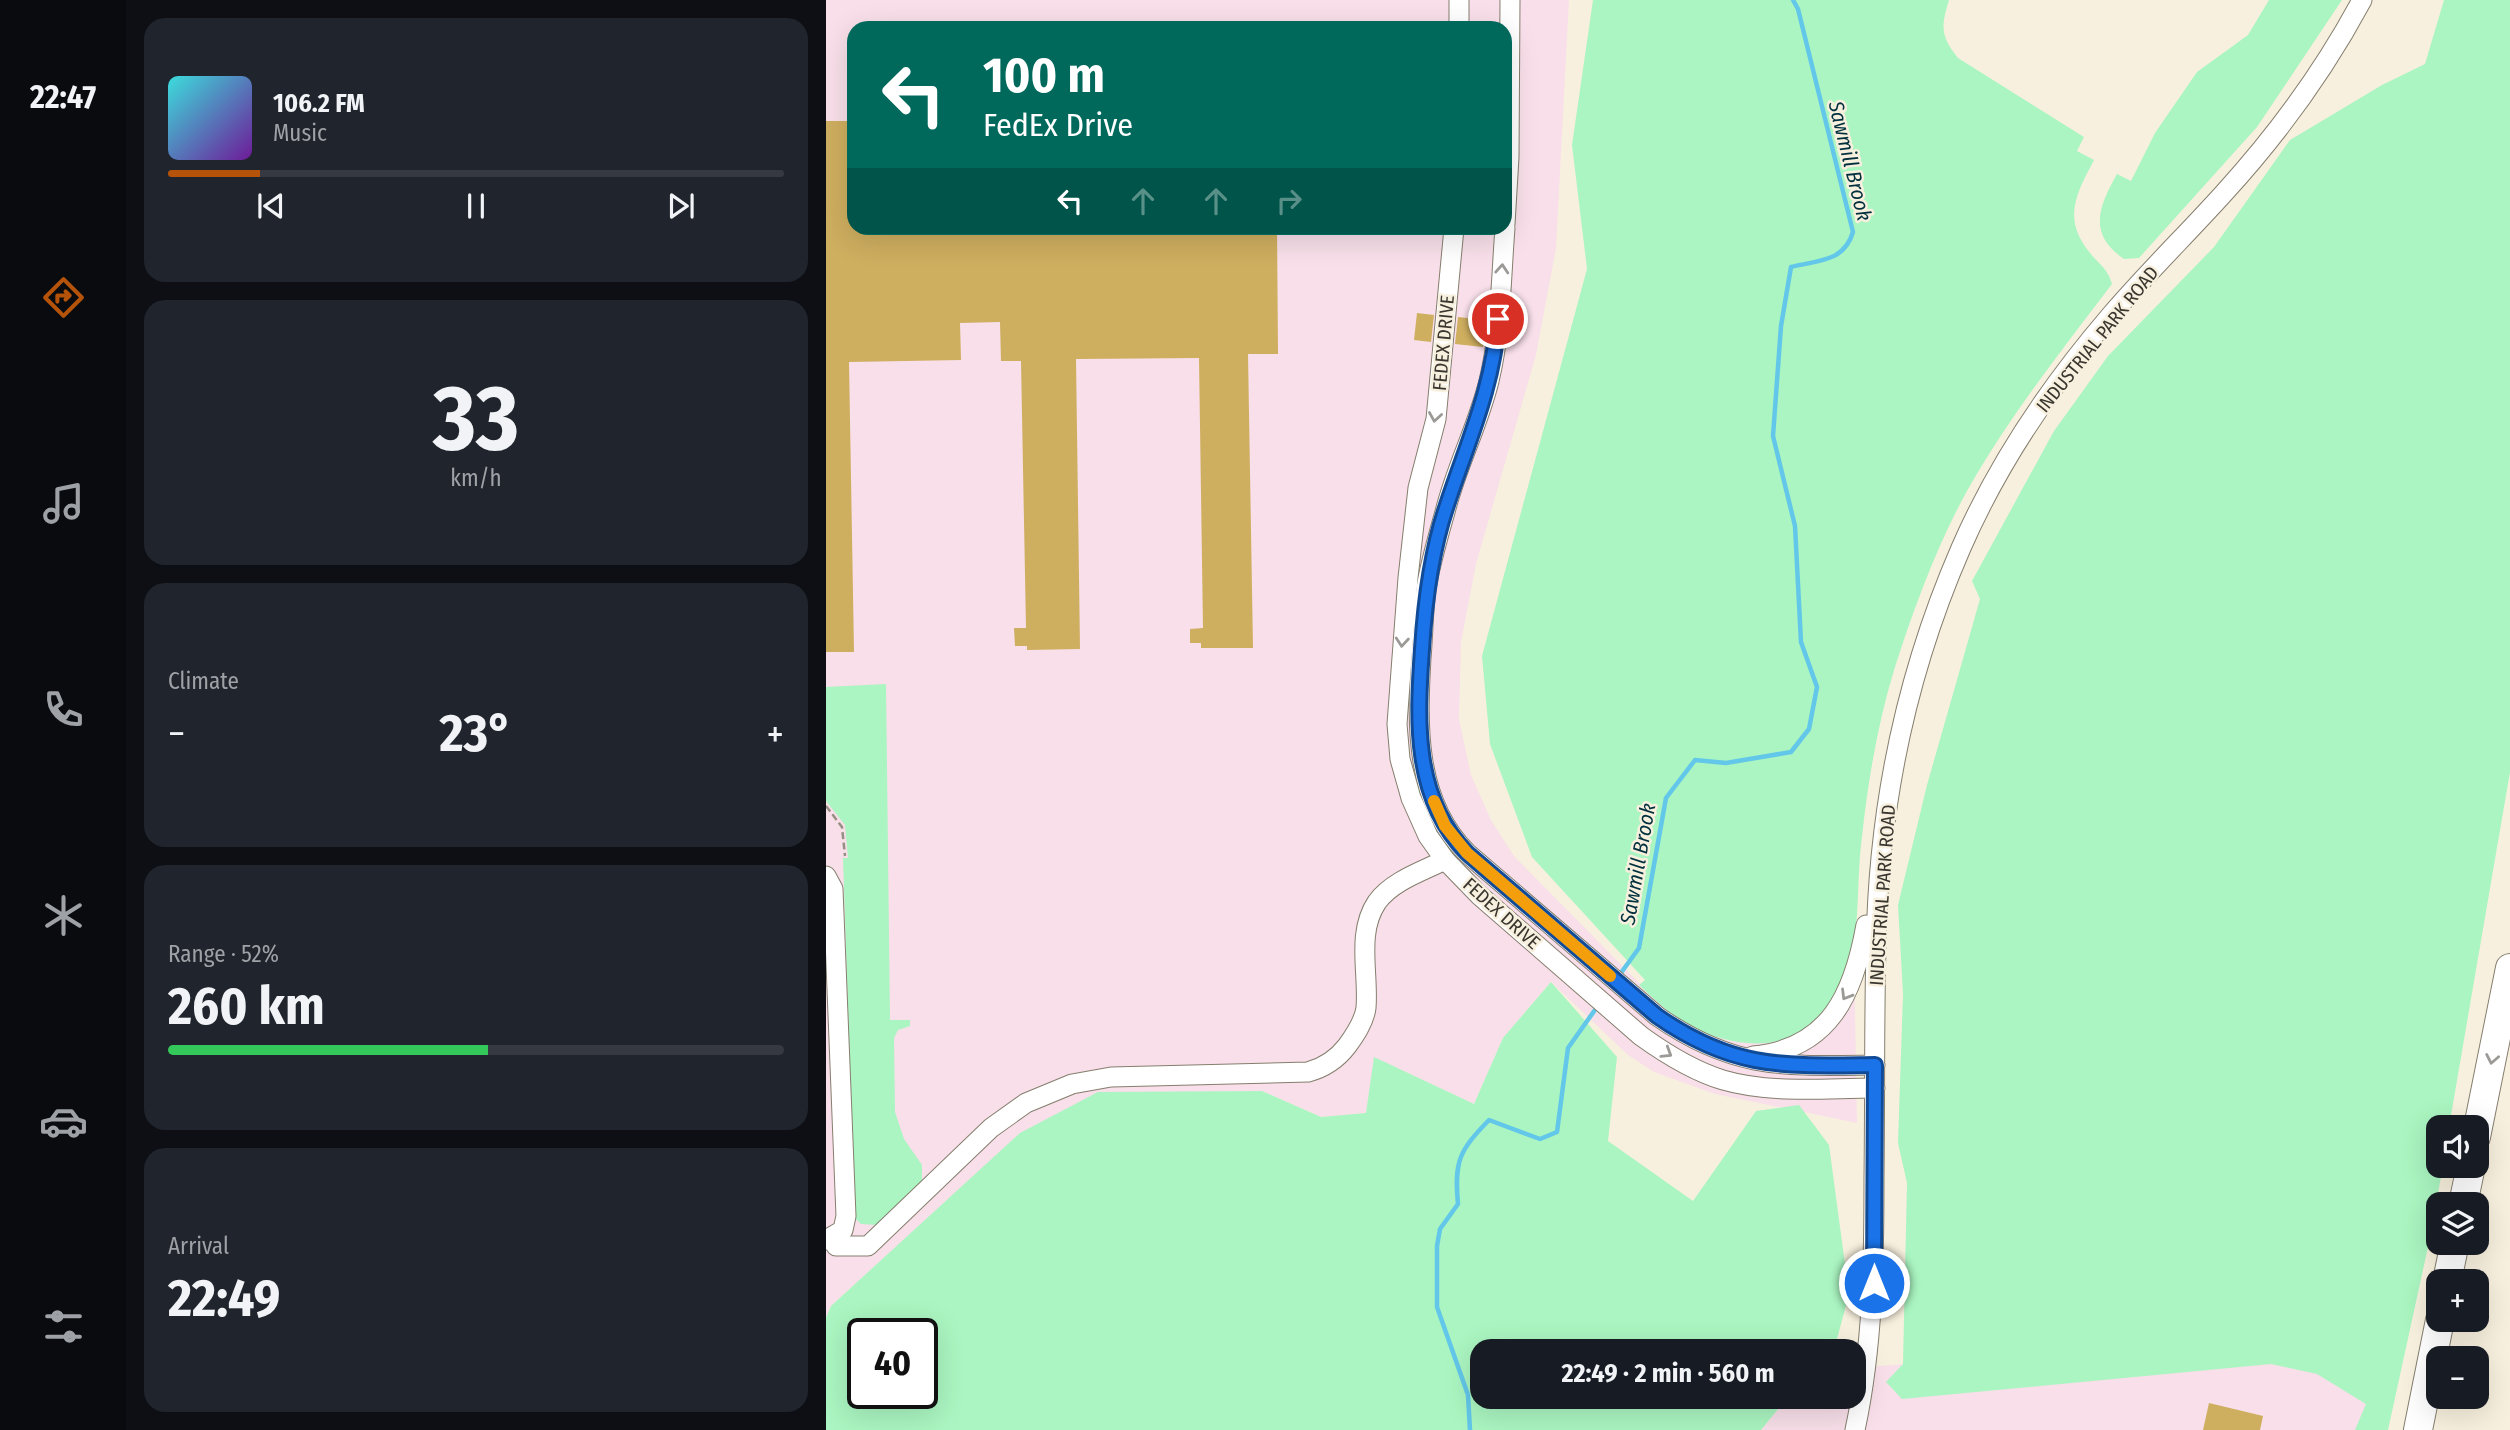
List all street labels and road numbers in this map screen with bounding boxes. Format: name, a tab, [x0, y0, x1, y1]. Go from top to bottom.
street label: INDUSTRIAL PARK ROAD	[2031, 262, 2163, 417]
street label: FEDEX DRIVE	[1428, 294, 1459, 392]
street label: INDUSTRIAL PARK ROAD	[1865, 804, 1900, 986]
street label: FEDEX DRIVE	[1458, 873, 1545, 954]

